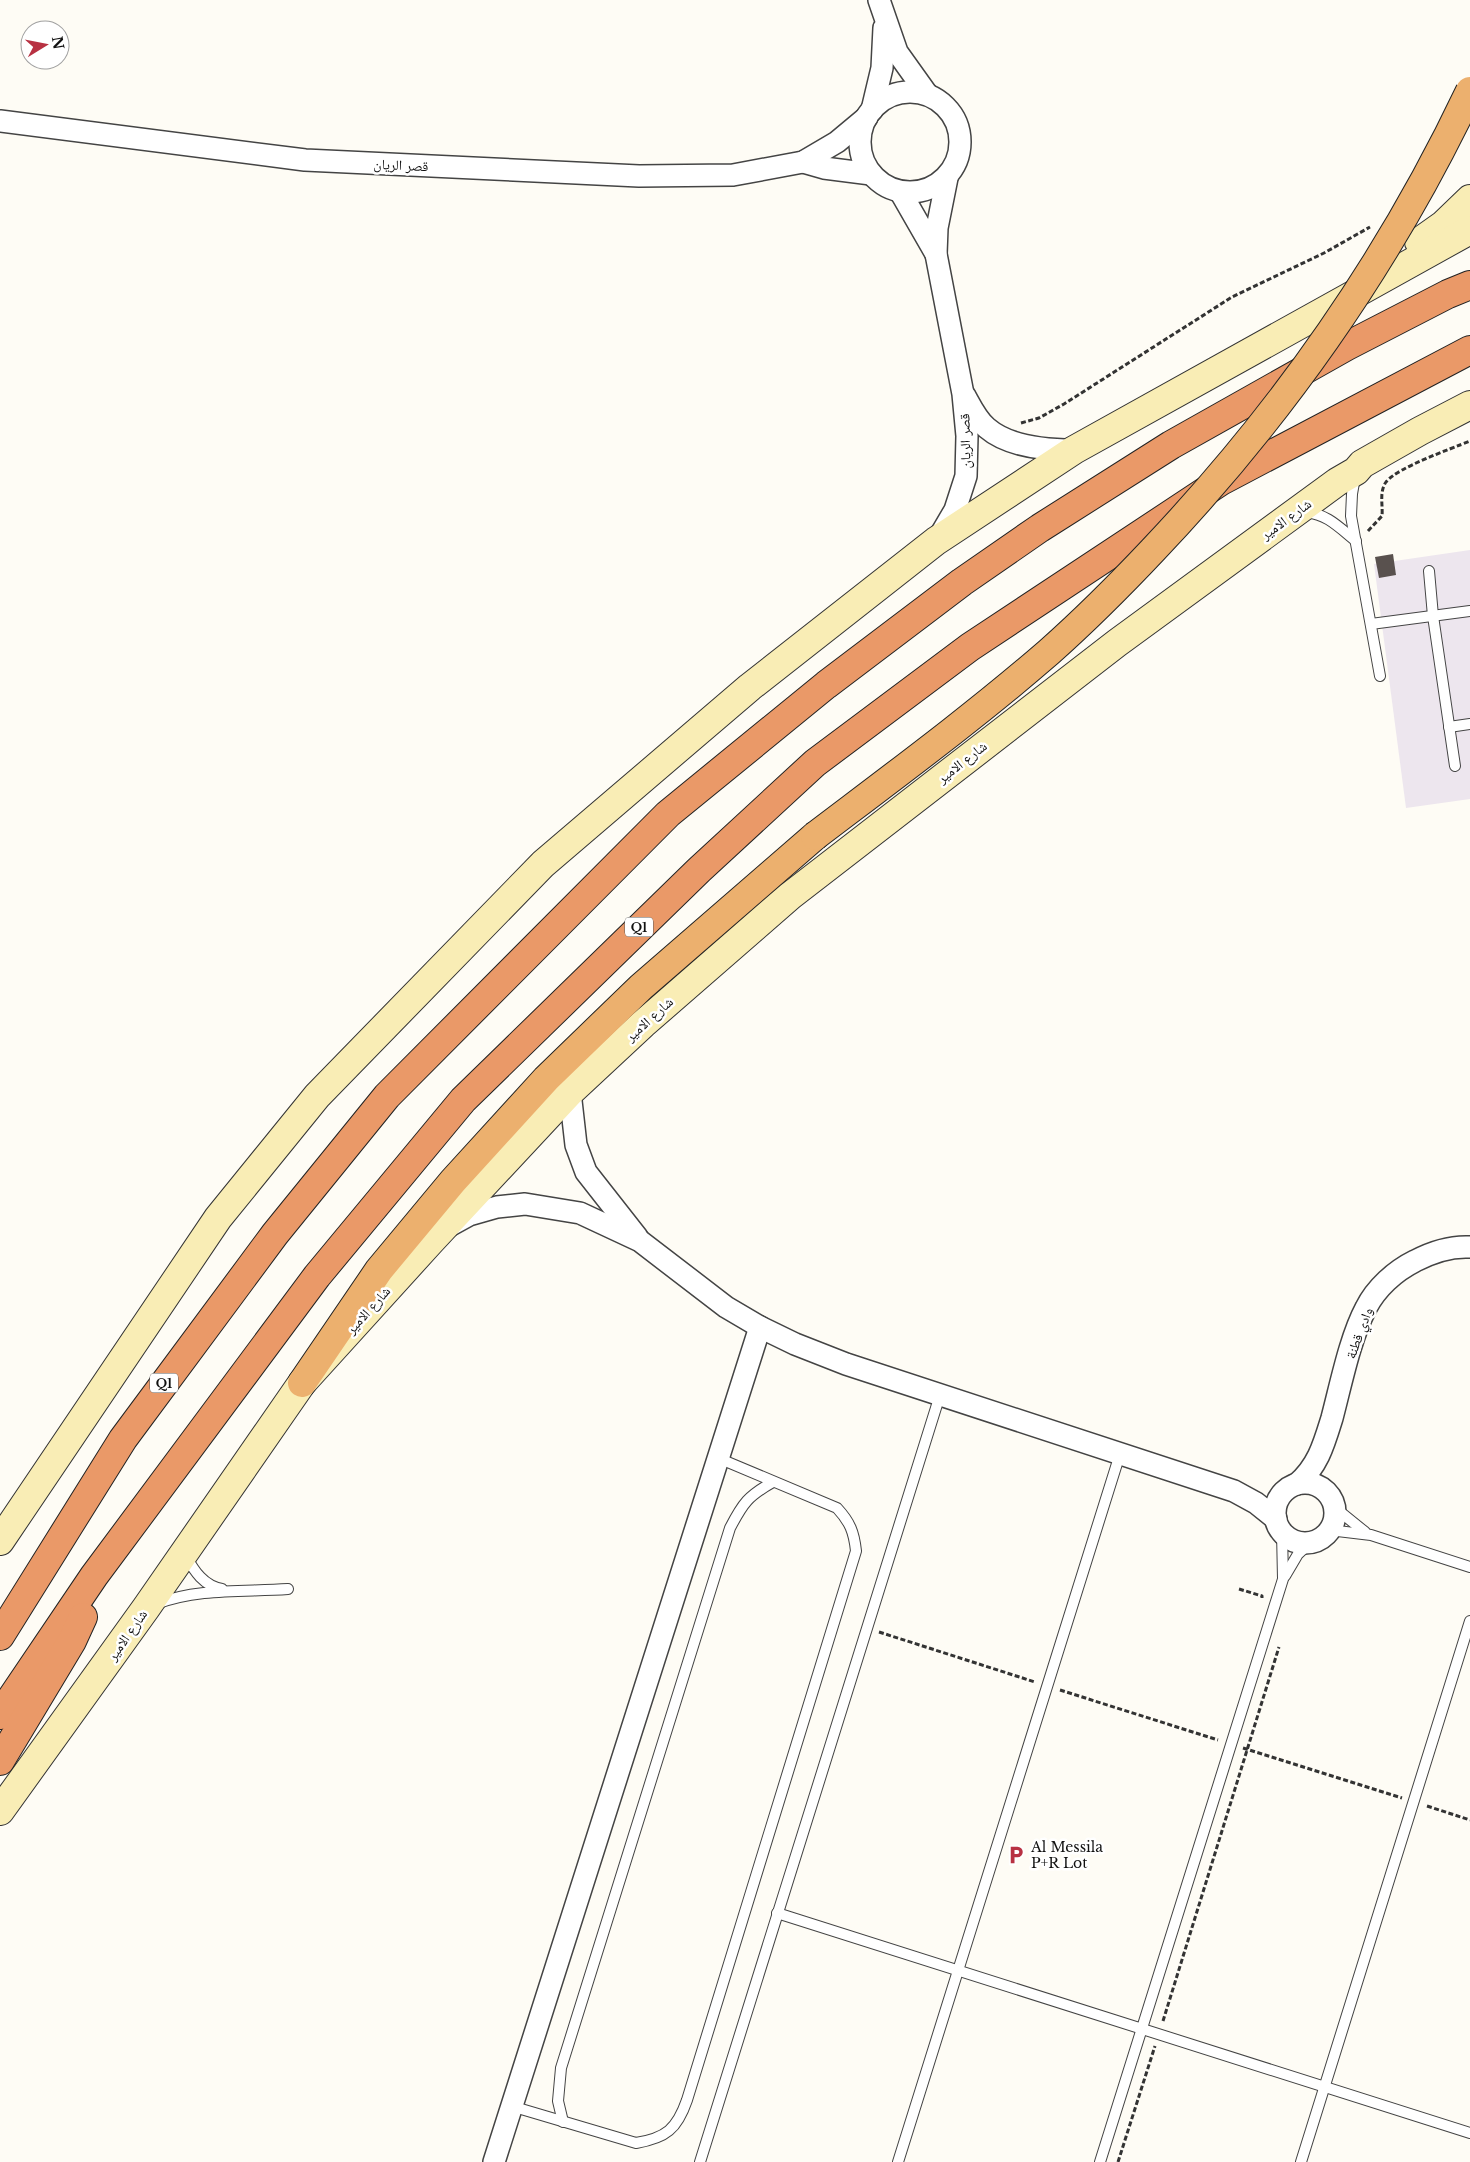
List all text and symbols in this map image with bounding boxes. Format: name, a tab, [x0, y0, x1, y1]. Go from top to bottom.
north arrow	[20, 20, 70, 70]
text: N	[48, 35, 68, 51]
street label: قصر الريان	[373, 155, 429, 175]
street label: قصر الريان	[956, 413, 974, 469]
street label: شارع الامير	[1256, 495, 1315, 545]
street label: شارع الامير	[933, 737, 991, 788]
road number: Q1	[625, 918, 653, 936]
street label: شارع الامير	[621, 993, 677, 1047]
street label: شارع الامير	[341, 1282, 395, 1339]
street label: وادي قطنة	[1341, 1305, 1379, 1362]
road number: Q1	[150, 1374, 178, 1392]
street label: شارع الامير	[102, 1606, 152, 1665]
place label: Al Messila P+R Lot	[1030, 1838, 1103, 1872]
parking icon: Al Messila P+R Lot	[1005, 1844, 1027, 1866]

